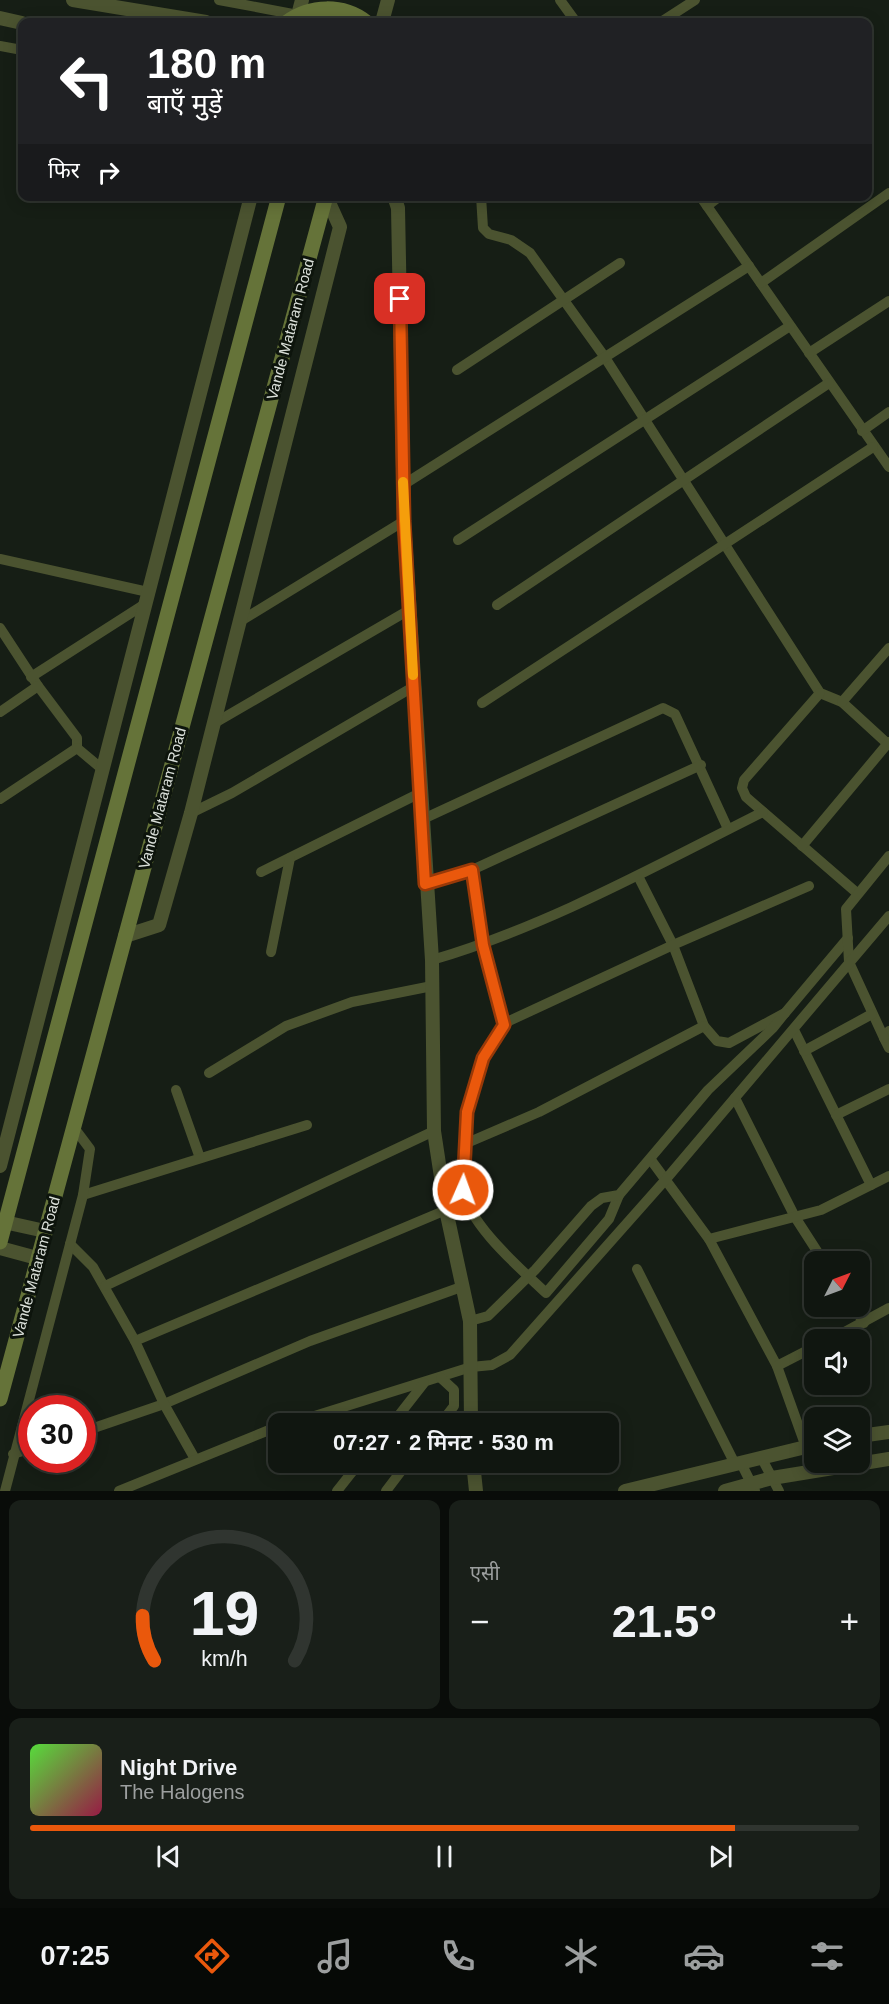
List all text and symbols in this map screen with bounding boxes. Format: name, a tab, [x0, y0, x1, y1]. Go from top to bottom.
text: 180 m	[147, 40, 266, 87]
icon: left	[48, 42, 126, 120]
text: बाएँ मुड़ें	[147, 89, 222, 119]
icon: right	[92, 156, 125, 189]
text: फिर	[48, 158, 80, 183]
street label: Vande Mataram Road	[263, 256, 317, 402]
pin	[374, 273, 425, 324]
icon: arrive	[383, 282, 416, 315]
street label: Vande Mataram Road	[135, 725, 189, 871]
position arrow	[431, 1158, 495, 1222]
street label: Vande Mataram Road	[9, 1194, 63, 1340]
north arrow	[804, 1251, 870, 1317]
map controls	[804, 1251, 870, 1473]
button: sound	[804, 1329, 870, 1395]
speed limit sign: 30	[18, 1395, 96, 1473]
button: layers	[804, 1407, 870, 1473]
text: 07:27 · 2 मिनट · 530 m	[333, 1430, 554, 1455]
text: एसी	[470, 1562, 500, 1584]
text: 19	[190, 1579, 259, 1648]
text: 21.5°	[612, 1596, 717, 1647]
text: −	[470, 1603, 489, 1640]
text: +	[840, 1603, 859, 1640]
text: km/h	[201, 1648, 248, 1672]
text: Night Drive	[120, 1755, 237, 1780]
text: The Halogens	[120, 1781, 245, 1803]
icon: previous	[152, 1840, 185, 1873]
icon: pause	[428, 1840, 461, 1873]
icon: next	[704, 1840, 737, 1873]
icon: directions	[191, 1935, 233, 1977]
icon: music	[314, 1935, 356, 1977]
icon: phone	[437, 1935, 479, 1977]
icon: climate	[560, 1935, 602, 1977]
icon: car	[683, 1935, 725, 1977]
icon: filters	[806, 1935, 848, 1977]
text: 07:25	[41, 1941, 110, 1971]

